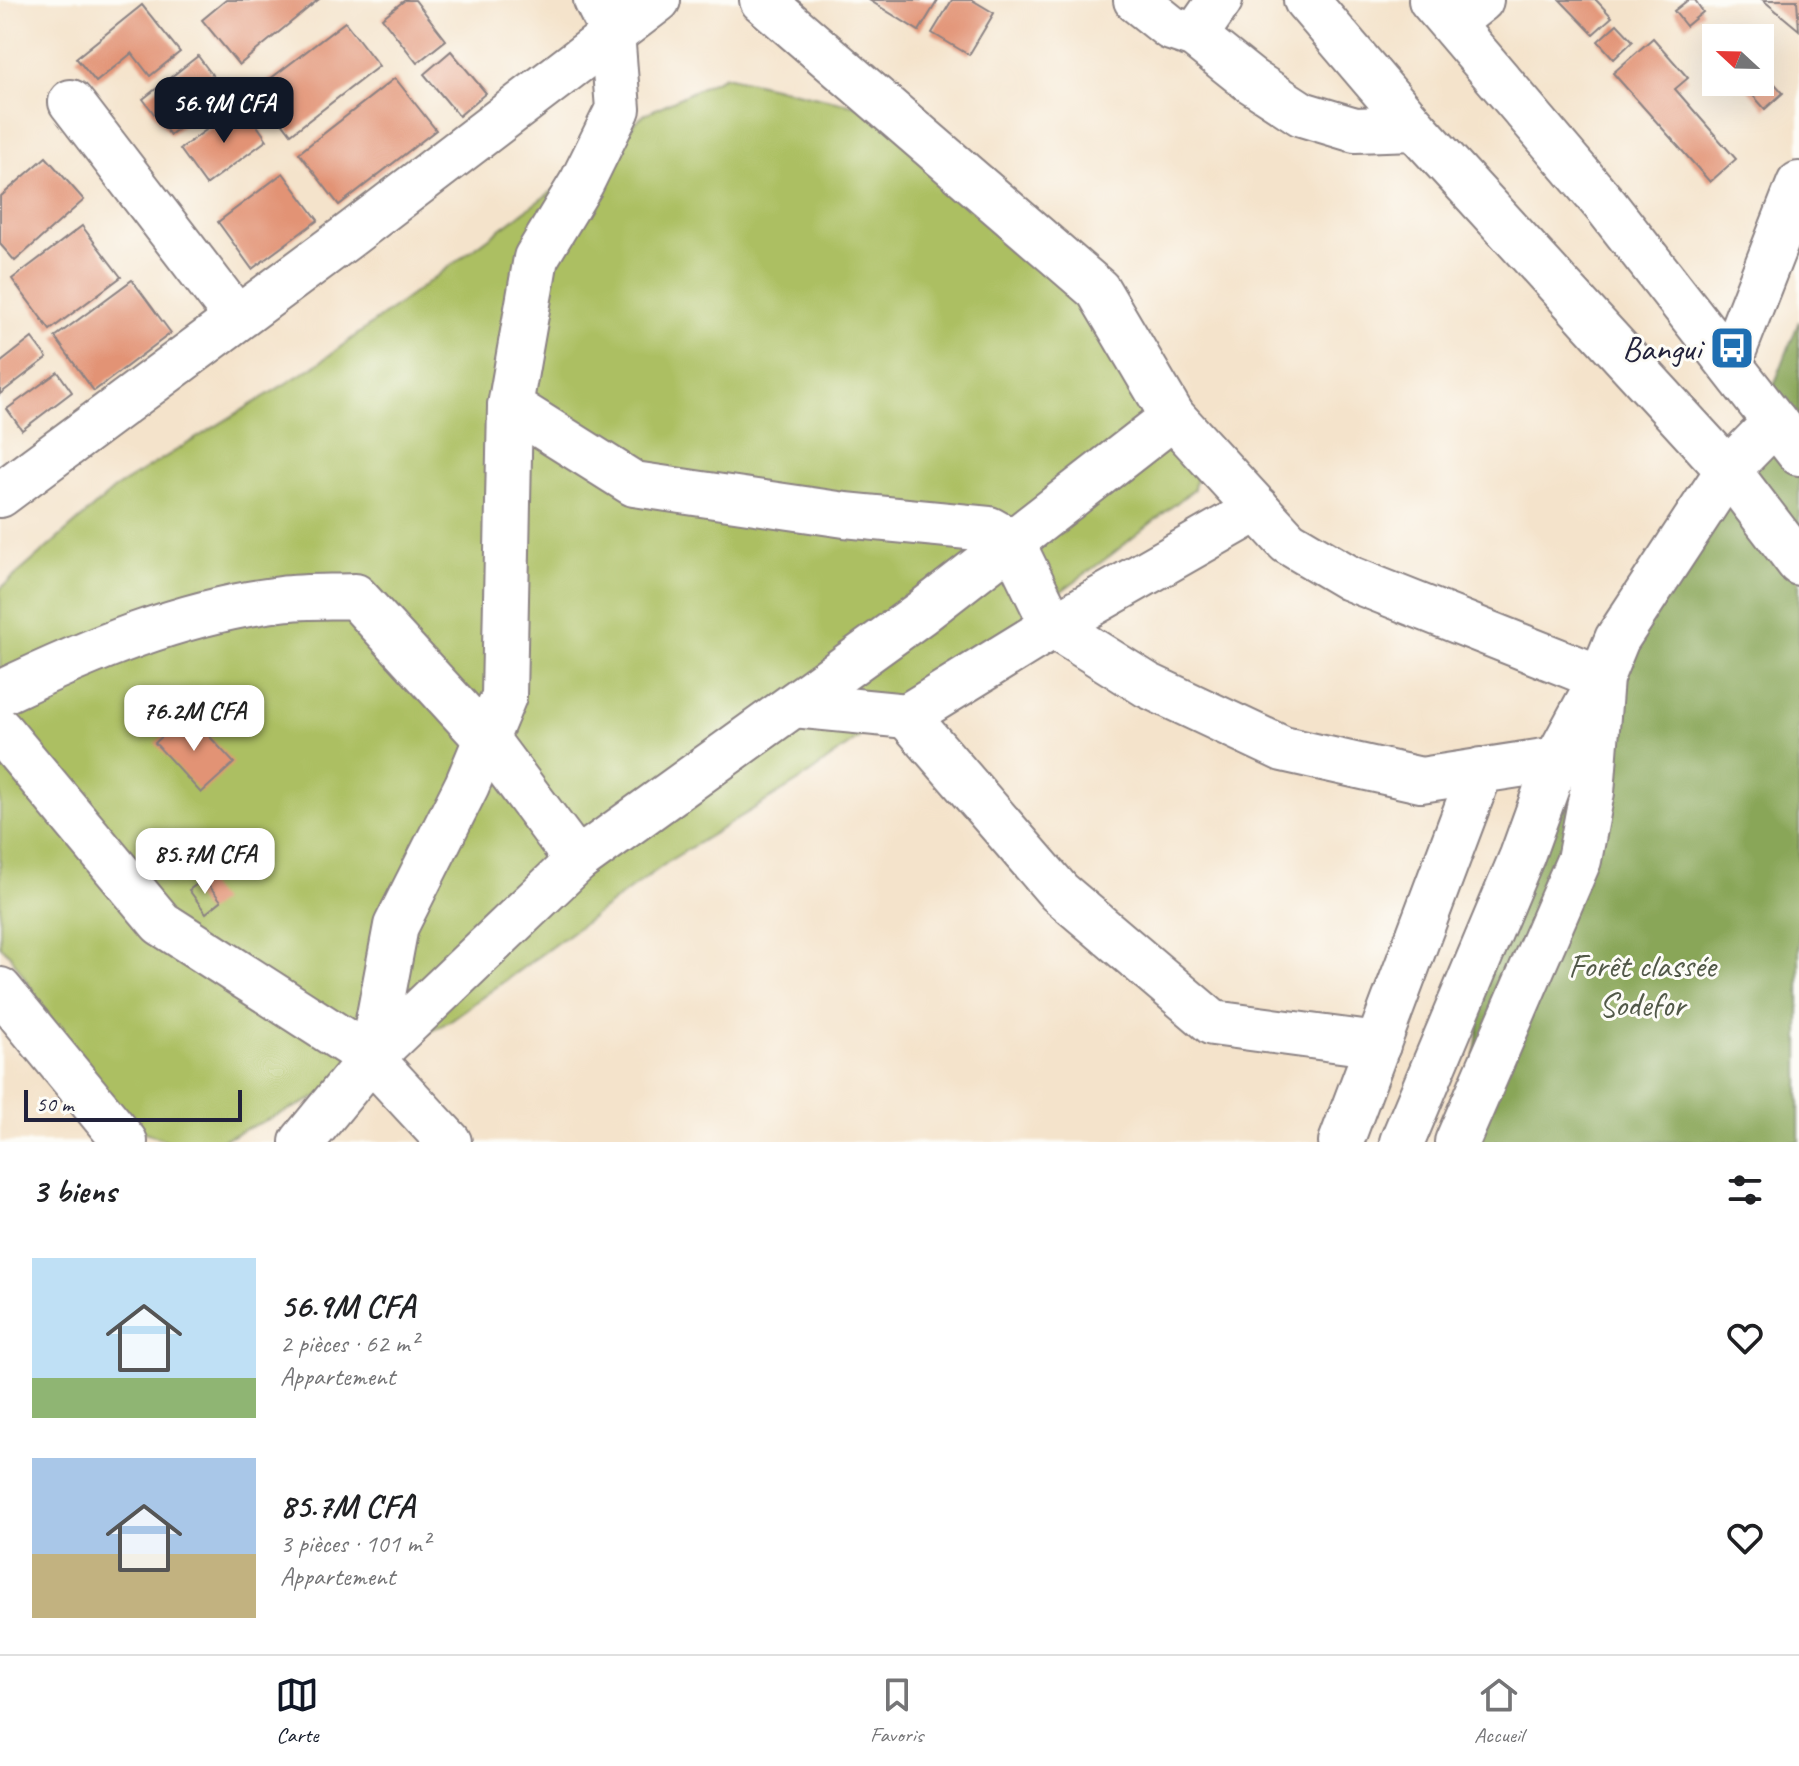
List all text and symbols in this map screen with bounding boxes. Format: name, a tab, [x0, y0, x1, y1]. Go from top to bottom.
north arrow	[1702, 24, 1774, 96]
map controls	[1702, 24, 1774, 96]
pin: 56.9M CFA	[132, 77, 316, 145]
text: 56.9M CFA	[173, 86, 275, 119]
bus stop icon: Bangui	[1708, 324, 1756, 372]
place label: Bangui	[1622, 327, 1706, 370]
pin: 76.2M CFA	[102, 685, 286, 753]
text: 76.2M CFA	[142, 694, 246, 727]
pin: 85.7M CFA	[113, 828, 297, 896]
text: 85.7M CFA	[154, 837, 256, 870]
park label: Forêt classée Sodefor	[1568, 944, 1719, 1026]
scale bar	[24, 1086, 242, 1122]
text: 50 m	[36, 1090, 73, 1118]
icon: filters	[1723, 1168, 1767, 1212]
text: 3 biens	[32, 1169, 116, 1212]
text: 56.9M CFA	[280, 1284, 415, 1327]
icon: home	[96, 1290, 192, 1386]
icon: heart	[1723, 1316, 1767, 1360]
text: 2 pièces · 62 m²	[280, 1327, 418, 1360]
text: Appartement	[280, 1360, 395, 1393]
text: 85.7M CFA	[280, 1484, 414, 1527]
icon: home	[96, 1490, 192, 1586]
icon: heart	[1723, 1516, 1767, 1560]
text: 3 pièces · 101 m²	[280, 1527, 429, 1560]
text: Appartement	[280, 1560, 395, 1593]
tab: Carte	[275, 1673, 319, 1749]
tab: Favoris	[870, 1673, 923, 1749]
tab: Accueil	[1474, 1673, 1524, 1749]

